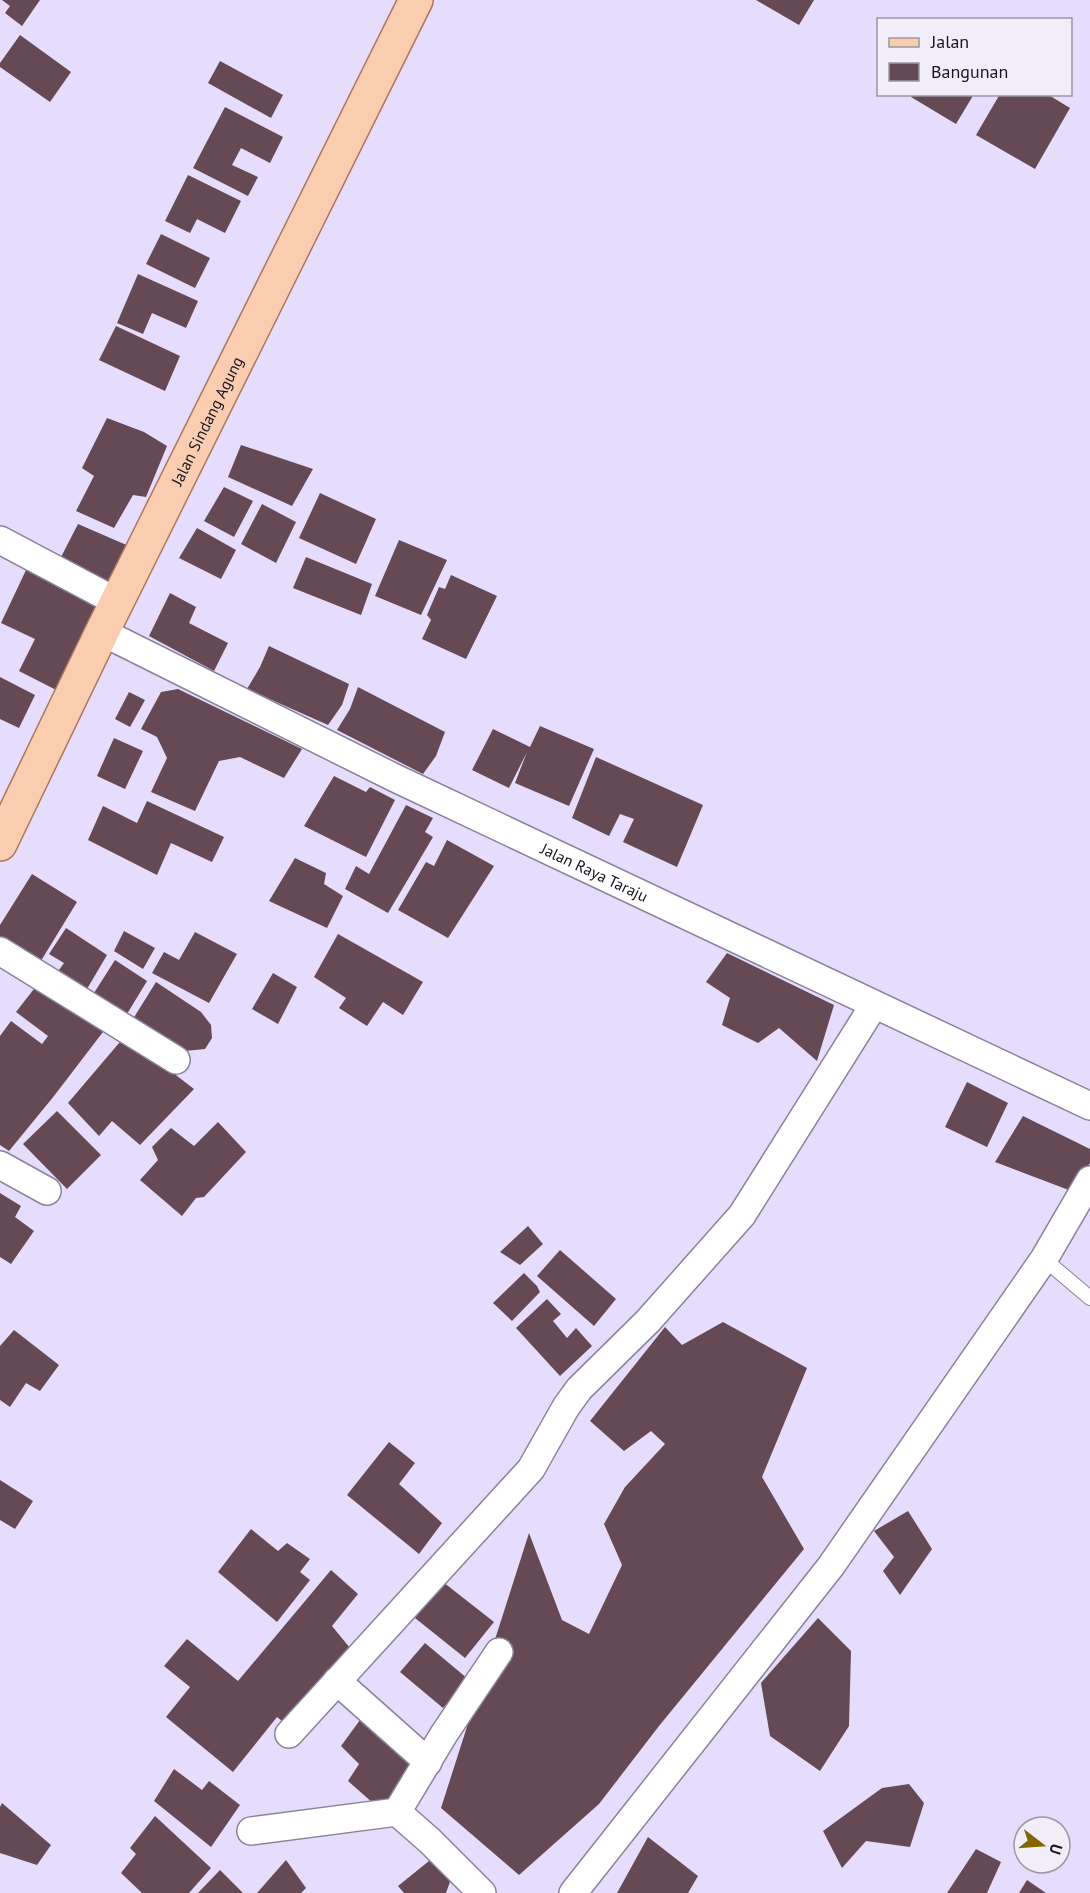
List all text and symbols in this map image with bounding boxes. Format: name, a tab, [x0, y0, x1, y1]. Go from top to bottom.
legend	[877, 18, 1072, 96]
text: Jalan	[930, 30, 969, 53]
text: Bangunan	[931, 60, 1008, 83]
street label: Jalan Sindang Agung	[166, 353, 247, 489]
street label: Jalan Raya Taraju	[537, 838, 651, 906]
north arrow	[1012, 1815, 1072, 1875]
text: U	[1045, 1842, 1067, 1857]

